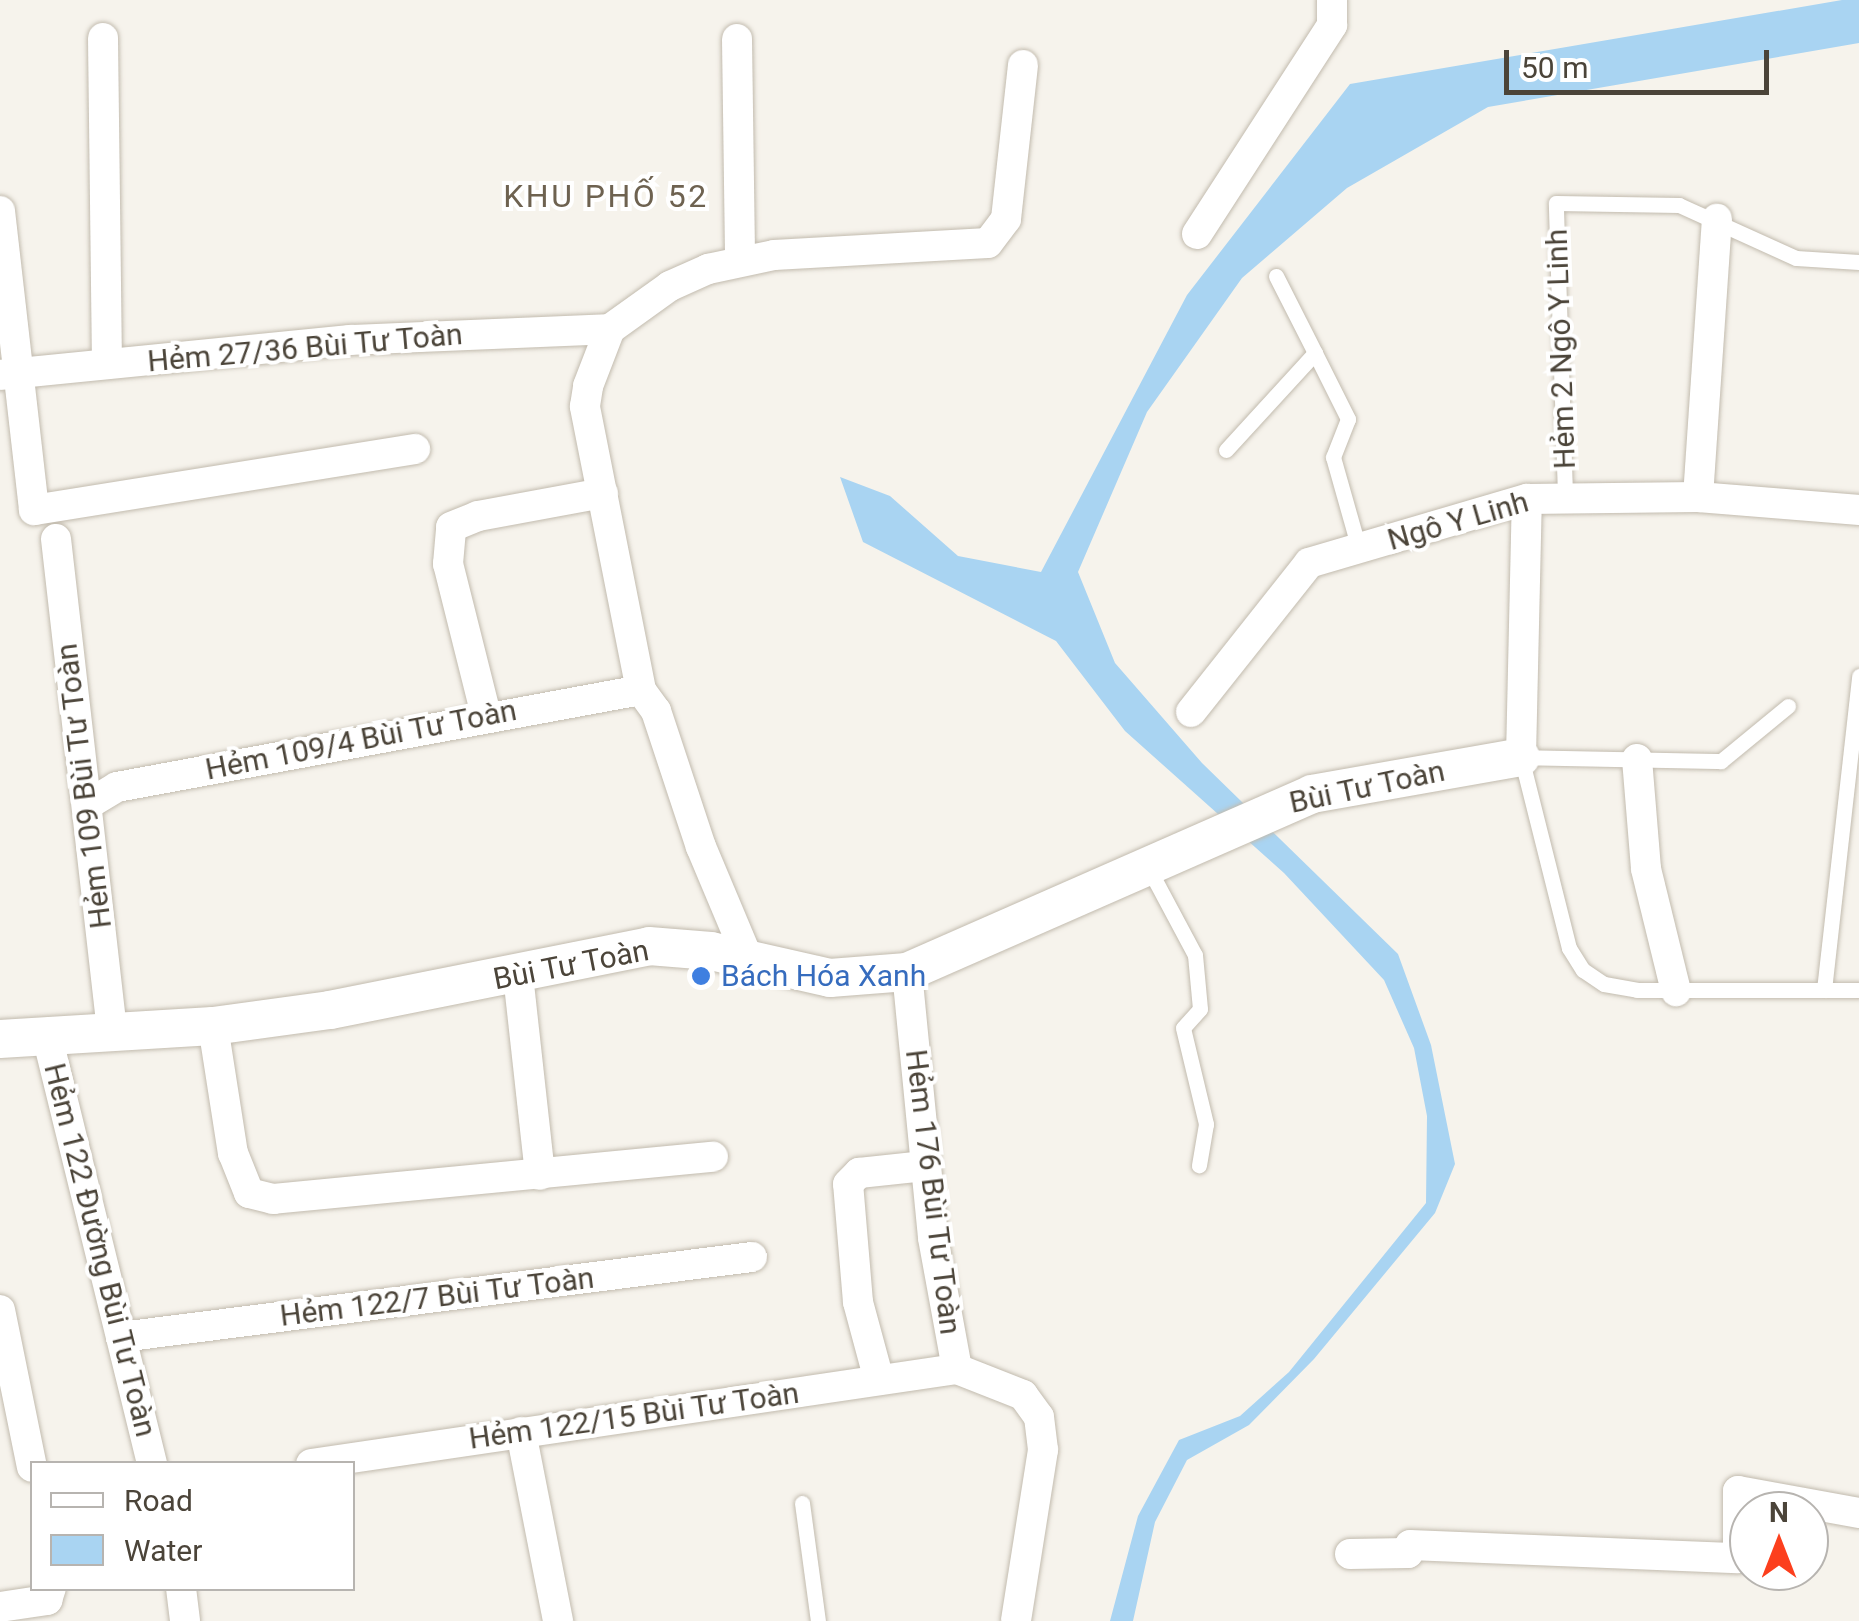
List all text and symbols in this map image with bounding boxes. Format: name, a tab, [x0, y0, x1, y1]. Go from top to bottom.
scale bar	[1509, 30, 1774, 92]
text: 50 m	[1521, 50, 1588, 85]
district label: KHU PHỐ 52	[503, 177, 709, 215]
street label: Hẻm 2 Ngô Y Linh	[1539, 228, 1583, 470]
street label: Hẻm 27/36 Bùi Tư Toàn	[145, 316, 465, 380]
street label: Ngô Y Linh	[1383, 484, 1533, 558]
street label: Hẻm 109 Bùi Tư Toàn	[49, 641, 119, 931]
street label: Hẻm 109/4 Bùi Tư Toàn	[202, 692, 520, 788]
street label: Bùi Tư Toàn	[1286, 753, 1448, 821]
street label: Bùi Tư Toàn	[490, 932, 652, 998]
place label: Bách Hóa Xanh	[721, 958, 926, 994]
marker: Bách Hóa Xanh	[690, 965, 712, 987]
street label: Hẻm 176 Bùi Tư Toàn	[898, 1047, 968, 1337]
street label: Hẻm 122 Đường Bùi Tư Toàn	[36, 1059, 164, 1441]
street label: Hẻm 122/7 Bùi Tư Toàn	[277, 1260, 597, 1334]
street label: Hẻm 122/15 Bùi Tư Toàn	[466, 1375, 802, 1457]
legend	[30, 1461, 355, 1591]
text: Road	[124, 1483, 193, 1518]
north arrow	[1729, 1491, 1829, 1591]
text: N	[1769, 1496, 1789, 1529]
text: Water	[124, 1533, 202, 1568]

